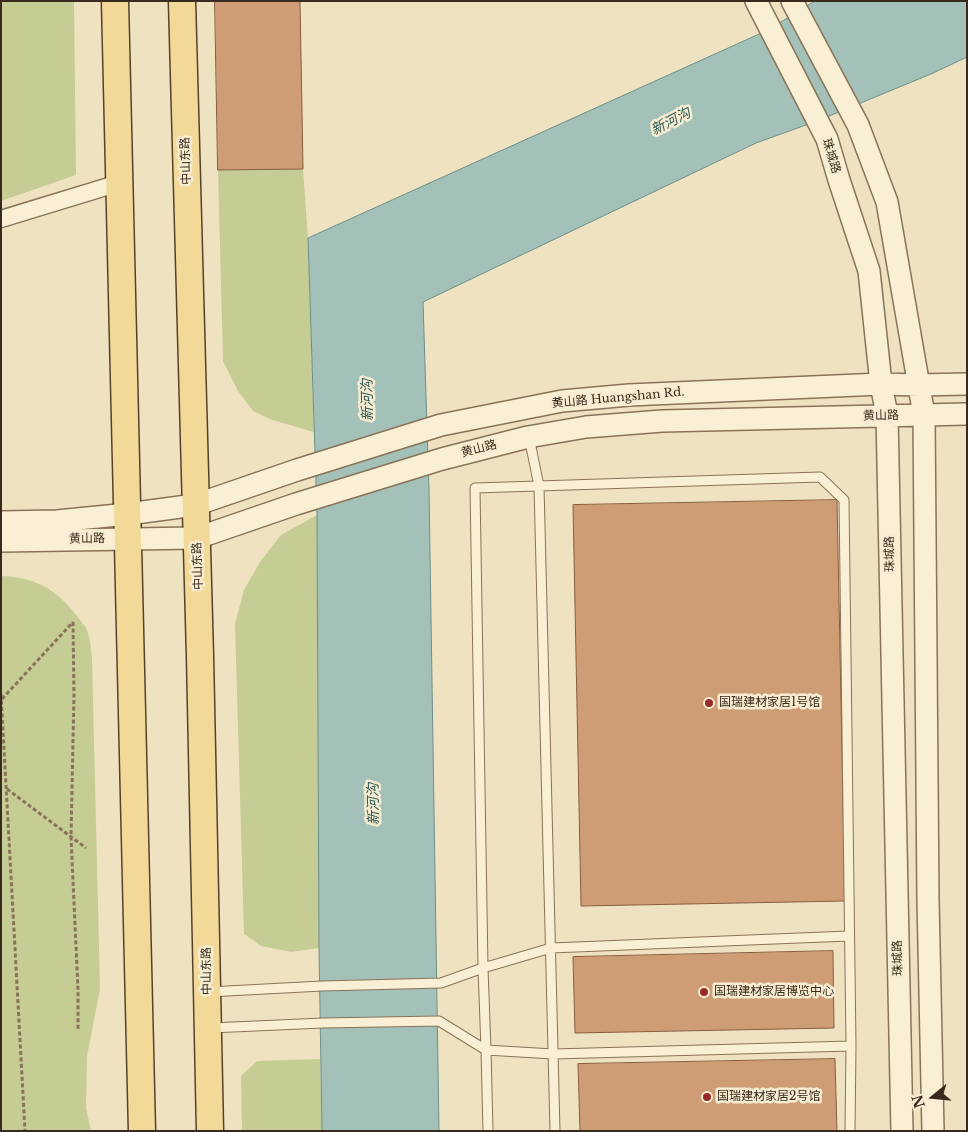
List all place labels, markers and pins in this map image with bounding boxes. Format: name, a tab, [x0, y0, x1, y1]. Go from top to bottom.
place label: 国瑞建材家居1号馆	[719, 696, 820, 710]
marker: 国瑞建材家居1号馆	[703, 697, 715, 709]
place label: 国瑞建材家居博览中心	[714, 985, 834, 999]
marker: 国瑞建材家居博览中心	[698, 986, 710, 998]
place label: 国瑞建材家居2号馆	[717, 1090, 820, 1104]
marker: 国瑞建材家居2号馆	[701, 1091, 713, 1103]

